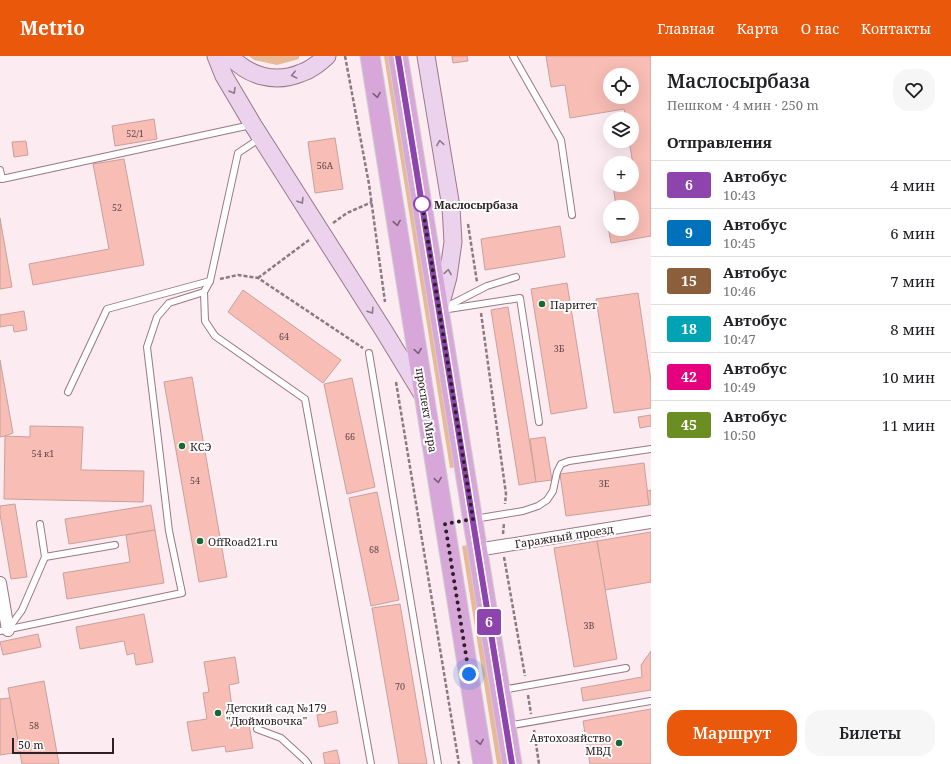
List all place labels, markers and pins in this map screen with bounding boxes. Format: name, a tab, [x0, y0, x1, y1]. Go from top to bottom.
marker: Маслосырбаза	[413, 195, 431, 213]
place label: Маслосырбаза	[434, 197, 519, 212]
place label: Паритет	[550, 297, 597, 312]
marker: Паритет	[537, 299, 547, 309]
place label: КСЭ	[190, 439, 211, 454]
marker: КСЭ	[177, 441, 187, 451]
place label: OffRoad21.ru	[208, 534, 278, 549]
marker: OffRoad21.ru	[195, 536, 205, 546]
place label: Детский сад №179 "Дюймовочка"	[226, 700, 327, 728]
marker: Детский сад №179 "Дюймовочка"	[213, 708, 223, 718]
place label: Автохозяйство МВД	[530, 730, 611, 758]
marker: Автохозяйство МВД	[614, 738, 624, 748]

